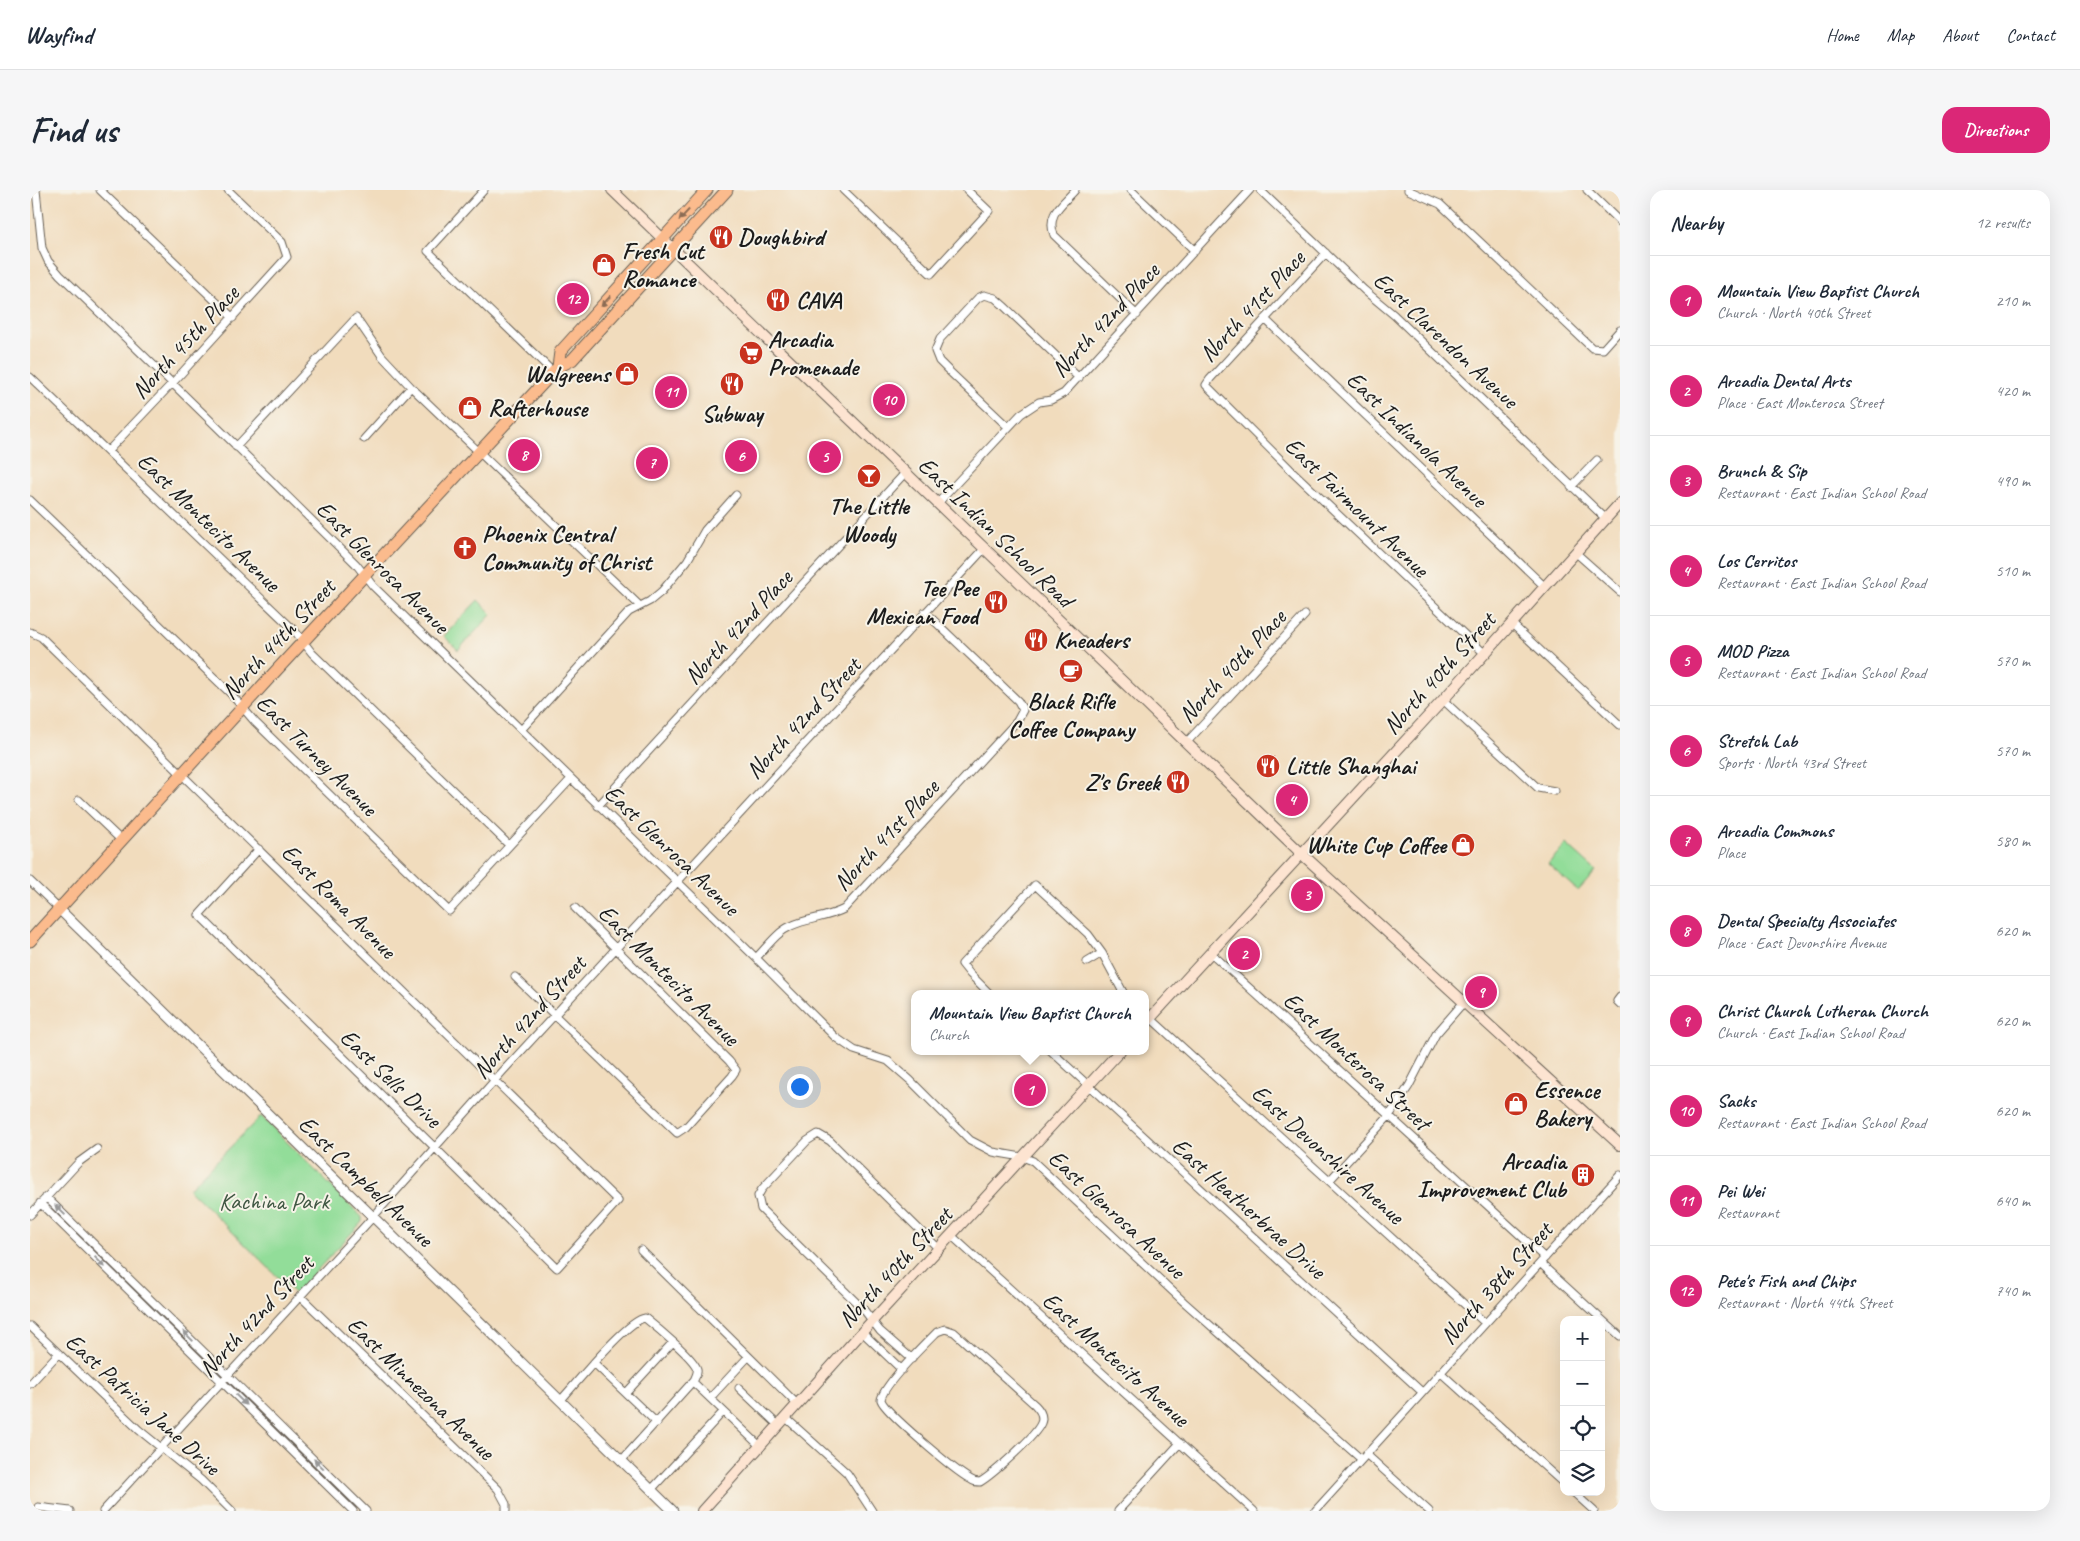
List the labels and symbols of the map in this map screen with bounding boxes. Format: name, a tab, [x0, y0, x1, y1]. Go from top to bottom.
one-way arrow	[678, 208, 690, 220]
place label: Doughbird	[738, 222, 828, 252]
restaurant icon: Doughbird	[708, 224, 734, 250]
place label: Fresh Cut Romance	[622, 236, 707, 294]
street label: North 41st Place	[1193, 242, 1313, 368]
shop icon: Fresh Cut Romance	[591, 252, 617, 278]
street label: North 42nd Place	[1044, 255, 1167, 384]
street label: East Clarendon Avenue	[1367, 265, 1526, 416]
street label: North 45th Place	[125, 277, 247, 405]
pin: 12	[557, 280, 589, 318]
place label: CAVA	[796, 285, 843, 315]
restaurant icon: CAVA	[765, 287, 791, 313]
one-way arrow	[600, 295, 611, 308]
place label: Arcadia Promenade	[768, 324, 860, 382]
supermarket icon: Arcadia Promenade	[738, 340, 764, 366]
place label: Walgreens	[525, 359, 613, 389]
shop icon: Walgreens	[614, 361, 640, 387]
street label: East Indianola Avenue	[1340, 364, 1495, 515]
restaurant icon: Subway	[719, 371, 745, 397]
pin: 11	[655, 373, 687, 411]
pin: 10	[873, 381, 905, 419]
place label: Rafterhouse	[488, 393, 589, 423]
shop icon: Rafterhouse	[457, 395, 483, 421]
place label: Subway	[701, 399, 765, 429]
street label: East Fairmount Avenue	[1279, 431, 1437, 585]
pin: 8	[508, 436, 540, 474]
pin: 6	[725, 437, 757, 475]
pin: 5	[809, 438, 841, 476]
pin: 7	[636, 444, 668, 482]
street label: East Montecito Avenue	[131, 446, 289, 600]
street label: East Indian School Road	[912, 450, 1083, 616]
bar icon: The Little Woody	[856, 463, 882, 489]
place label: The Little Woody	[829, 491, 911, 549]
street label: East Glenrosa Avenue	[310, 494, 457, 641]
place label: Phoenix Central Community of Christ	[482, 519, 654, 577]
church icon: Phoenix Central Community of Christ	[452, 535, 478, 561]
street label: North 42nd Place	[677, 562, 800, 691]
street label: North 44th Street	[214, 571, 343, 706]
place label: Tee Pee Mexican Food	[866, 573, 982, 631]
restaurant icon: Tee Pee Mexican Food	[983, 589, 1009, 615]
street label: North 40th Place	[1172, 601, 1294, 729]
street label: North 40th Street	[1376, 604, 1503, 740]
place label: Kneaders	[1054, 625, 1131, 655]
restaurant icon: Kneaders	[1023, 627, 1049, 653]
street label: North 42nd Street	[739, 649, 868, 785]
cafe icon: Black Rifle Coffee Company	[1058, 658, 1084, 684]
place label: Black Rifle Coffee Company	[1008, 686, 1137, 744]
street label: East Turney Avenue	[250, 688, 386, 824]
place label: Little Shanghai	[1286, 751, 1419, 781]
restaurant icon: Little Shanghai	[1255, 753, 1281, 779]
place label: Z's Greek	[1085, 767, 1162, 797]
restaurant icon: Z's Greek	[1165, 769, 1191, 795]
street label: North 41st Place	[827, 771, 947, 897]
street label: East Glenrosa Avenue	[598, 778, 747, 924]
pin: 4	[1276, 781, 1308, 819]
place label: White Cup Coffee	[1306, 830, 1448, 860]
shop icon: White Cup Coffee	[1450, 832, 1476, 858]
street label: East Roma Avenue	[275, 837, 404, 966]
pin: 3	[1291, 876, 1323, 914]
street label: East Montecito Avenue	[592, 898, 748, 1054]
pin: 2	[1228, 935, 1260, 973]
street label: North 42nd Street	[466, 948, 594, 1085]
pin: 9	[1465, 973, 1497, 1011]
street label: East Monterosa Street	[1277, 985, 1439, 1139]
street label: East Sells Drive	[334, 1022, 450, 1135]
pin: 1	[1014, 1071, 1046, 1109]
your location	[787, 1074, 813, 1100]
place label: Essence Bakery	[1534, 1075, 1601, 1133]
street label: East Devonshire Avenue	[1245, 1078, 1412, 1232]
shop icon: Essence Bakery	[1503, 1091, 1529, 1117]
street label: East Campbell Avenue	[292, 1109, 441, 1254]
street label: East Heatherbrae Drive	[1166, 1131, 1334, 1286]
street label: East Glenrosa Avenue	[1042, 1143, 1193, 1287]
place label: Arcadia Improvement Club	[1417, 1146, 1568, 1204]
building icon: Arcadia Improvement Club	[1570, 1162, 1596, 1188]
park label: Kachina Park	[219, 1186, 331, 1216]
street label: North 40th Street	[831, 1199, 960, 1334]
one-way arrow	[54, 1204, 66, 1216]
street label: North 38th Street	[1433, 1214, 1560, 1350]
street label: North 42nd Street	[192, 1247, 321, 1383]
one-way arrow	[94, 1256, 106, 1268]
street label: East Montecito Avenue	[1036, 1285, 1197, 1434]
street label: East Minnezona Avenue	[341, 1310, 503, 1468]
street label: East Patricia Jane Drive	[59, 1326, 228, 1483]
one-way arrow	[182, 1330, 194, 1342]
one-way arrow	[235, 1394, 247, 1406]
one-way arrow	[313, 1458, 325, 1470]

